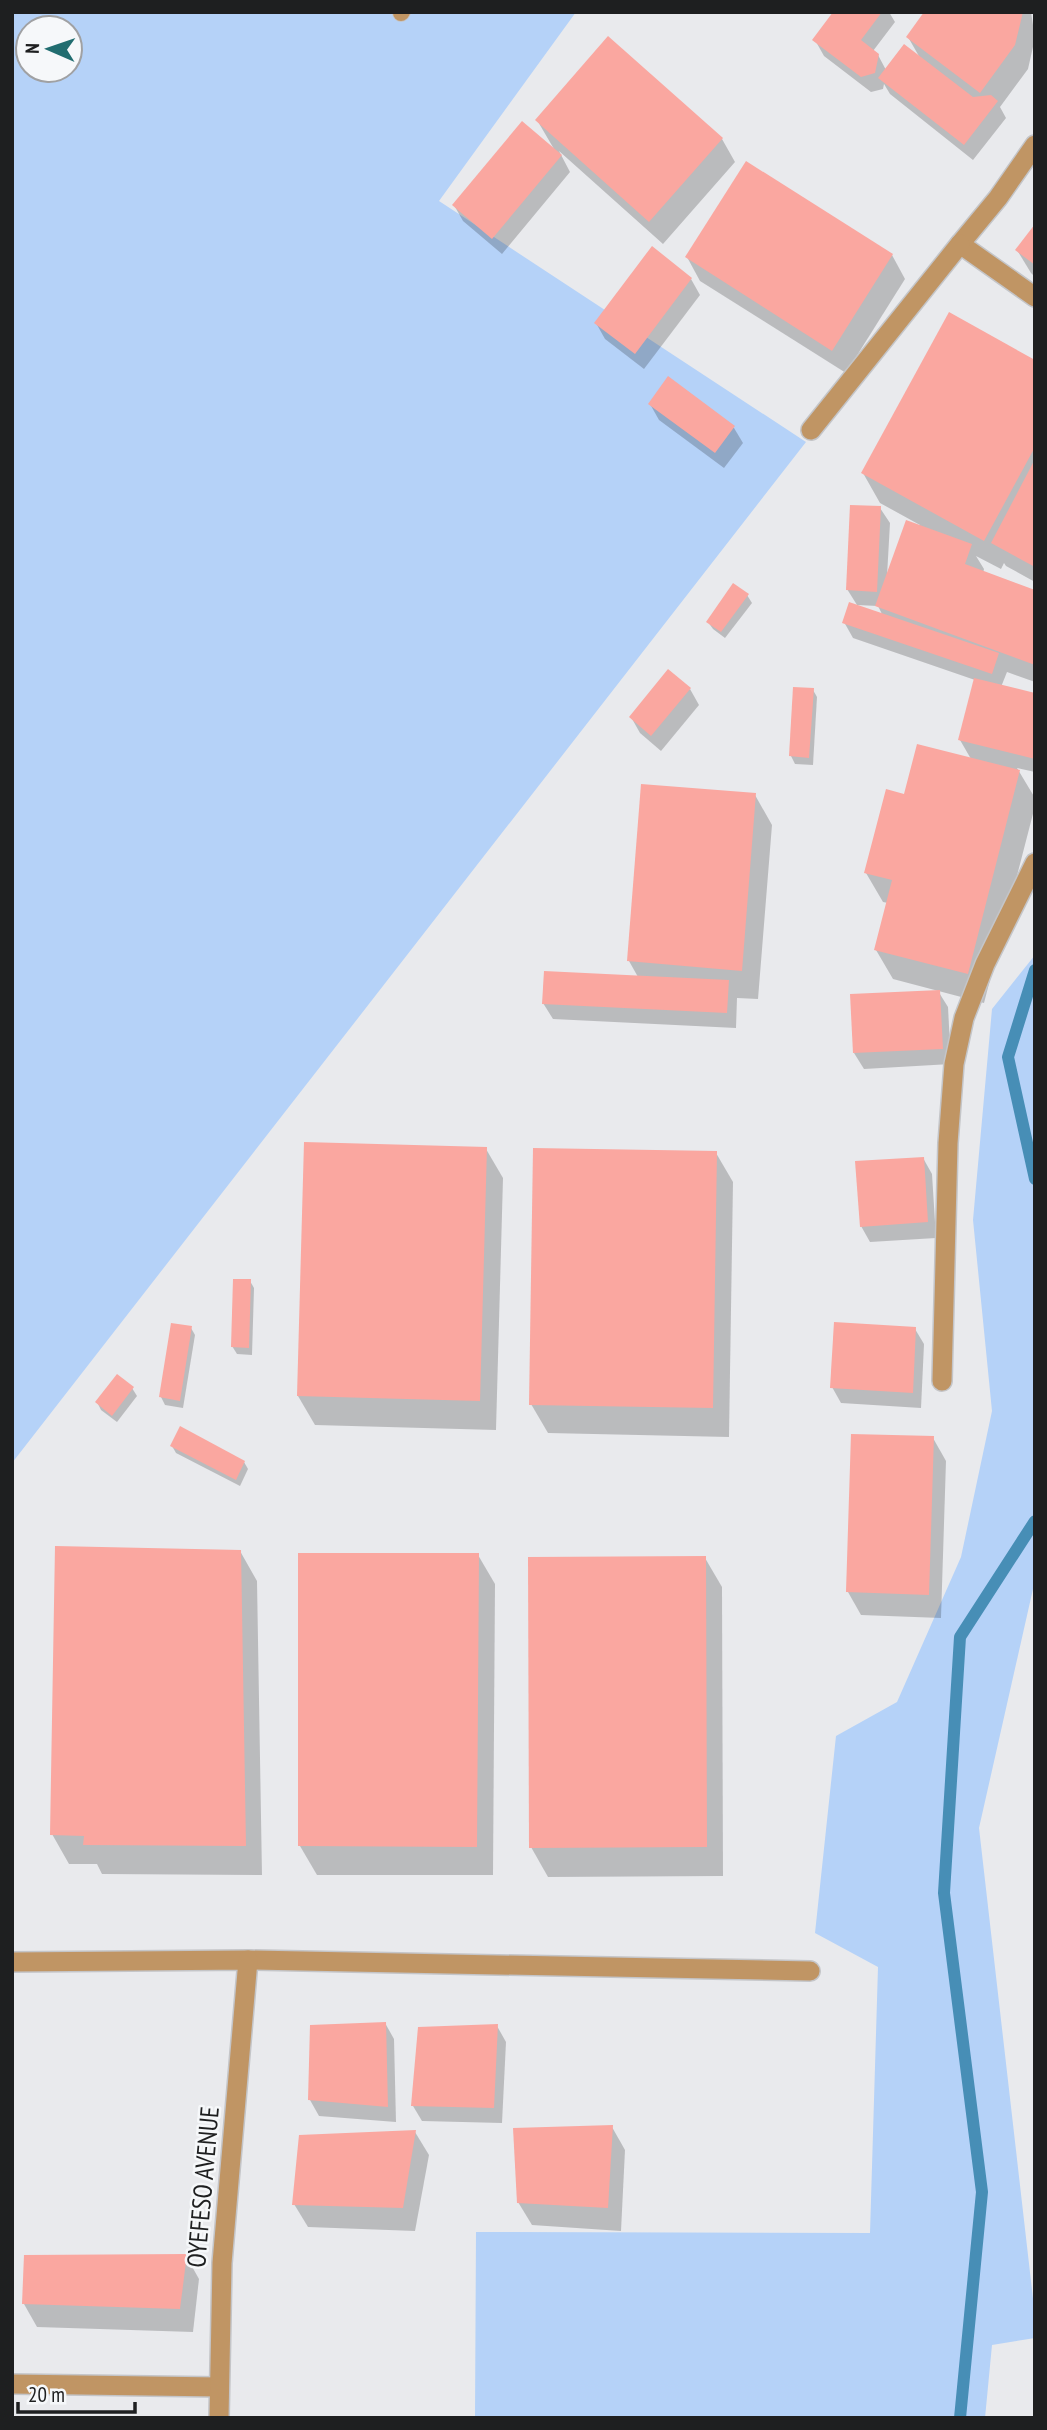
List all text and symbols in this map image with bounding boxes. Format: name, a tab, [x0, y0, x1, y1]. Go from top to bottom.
north arrow	[14, 14, 84, 84]
text: N	[20, 43, 44, 54]
street label: OYEFESO AVENUE	[179, 2105, 226, 2269]
scale bar	[18, 2370, 135, 2414]
text: 20 m	[28, 2381, 65, 2408]

